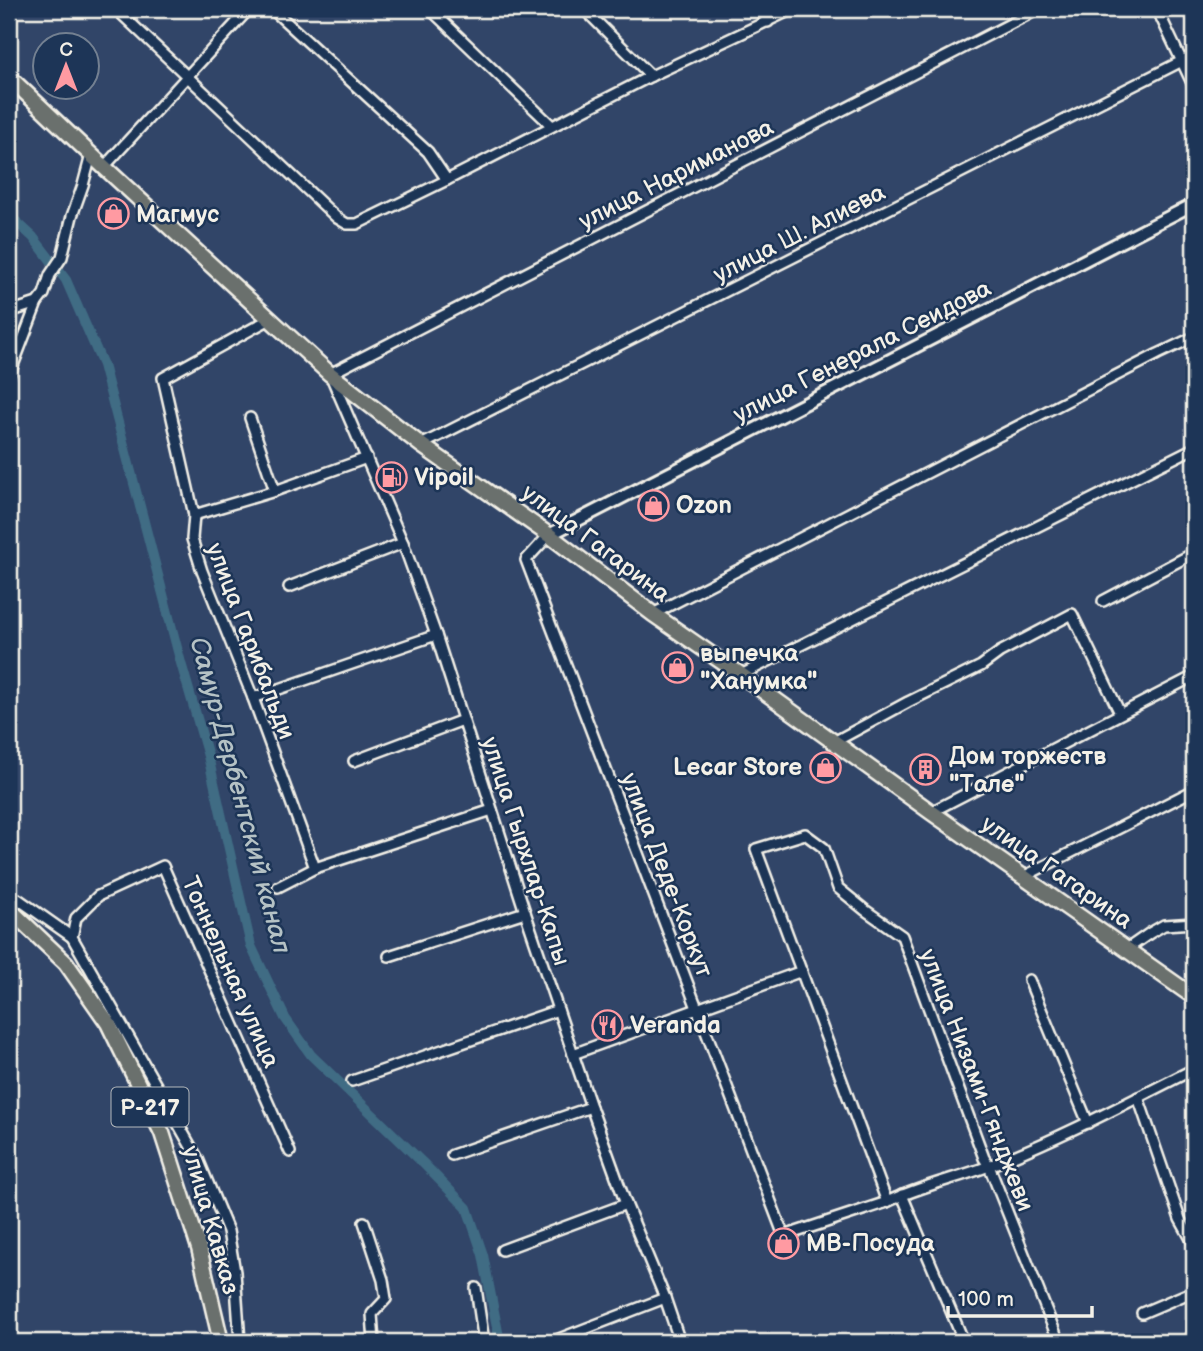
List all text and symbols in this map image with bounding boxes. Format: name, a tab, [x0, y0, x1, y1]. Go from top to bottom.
north arrow	[32, 32, 102, 102]
text: С	[59, 39, 73, 62]
street label: улица Нариманова	[574, 113, 778, 236]
street label: улица Ш. Алиева	[708, 178, 890, 289]
shop icon: Магмус	[96, 197, 130, 231]
place label: Магмус	[136, 200, 219, 229]
street label: улица Генерала Сеидова	[729, 274, 996, 429]
fuel station icon: Vipoil	[374, 460, 408, 494]
place label: Vipoil	[414, 463, 474, 492]
street label: улица Гагарина	[516, 478, 675, 609]
shop icon: Ozon	[636, 488, 670, 522]
place label: Ozon	[676, 491, 732, 520]
street label: улица Гарибальди	[200, 539, 301, 744]
water label: Самур-Дербентский канал	[182, 634, 297, 957]
place label: выпечка "Ханумка"	[700, 639, 818, 696]
shop icon: выпечка "Ханумка"	[660, 650, 694, 684]
street label: улица Гырхлар-Капы	[475, 733, 576, 969]
place label: Дом торжеств "Тале"	[949, 742, 1106, 799]
shop icon: Lecar Store	[808, 750, 842, 784]
place label: Lecar Store	[673, 753, 802, 782]
building icon: Дом торжеств "Тале"	[909, 753, 943, 787]
street label: улица Деде-Коркут	[614, 769, 719, 981]
street label: улица Гагарина	[975, 809, 1138, 935]
street label: Тоннельная улица	[175, 872, 286, 1072]
street label: улица Низами-Гянджеви	[913, 945, 1040, 1215]
restaurant icon: Veranda	[590, 1008, 624, 1042]
place label: Veranda	[630, 1011, 721, 1040]
road number: Р-217	[111, 1088, 188, 1126]
street label: улица Кавказ	[175, 1143, 246, 1298]
shop icon: МВ-Посуда	[766, 1226, 800, 1260]
place label: МВ-Посуда	[806, 1229, 935, 1258]
scale bar	[948, 1274, 1091, 1318]
text: 100 m	[958, 1287, 1014, 1312]

